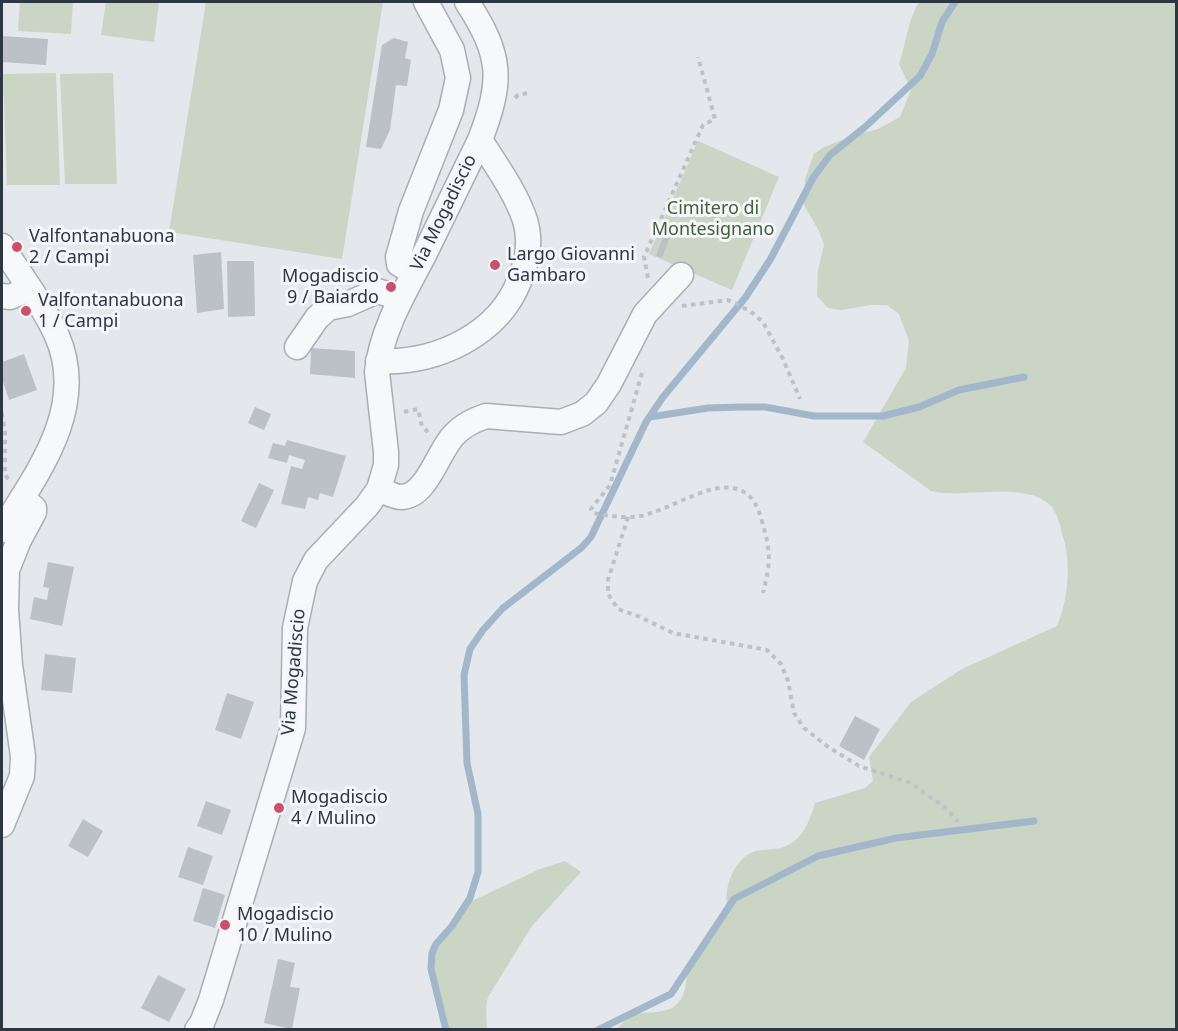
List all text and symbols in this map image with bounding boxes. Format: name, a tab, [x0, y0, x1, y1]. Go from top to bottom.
street label: Via Mogadiscio	[406, 151, 482, 275]
park label: Cimitero di Montesignano	[652, 198, 774, 240]
place label: Valfontanabuona 2 / Campi	[29, 226, 175, 268]
marker: Valfontanabuona 2 / Campi	[10, 240, 24, 254]
place label: Largo Giovanni Gambaro	[507, 244, 635, 286]
marker: Largo Giovanni Gambaro	[488, 258, 502, 272]
place label: Mogadiscio 9 / Baiardo	[282, 266, 379, 308]
marker: Mogadiscio 9 / Baiardo	[384, 280, 398, 294]
place label: Valfontanabuona 1 / Campi	[38, 290, 184, 332]
marker: Valfontanabuona 1 / Campi	[19, 304, 33, 318]
street label: Via Mogadiscio	[278, 608, 310, 736]
place label: Mogadiscio 4 / Mulino	[291, 787, 388, 830]
marker: Mogadiscio 4 / Mulino	[272, 801, 286, 815]
place label: Mogadiscio 10 / Mulino	[237, 904, 334, 946]
marker: Mogadiscio 10 / Mulino	[218, 918, 232, 932]

